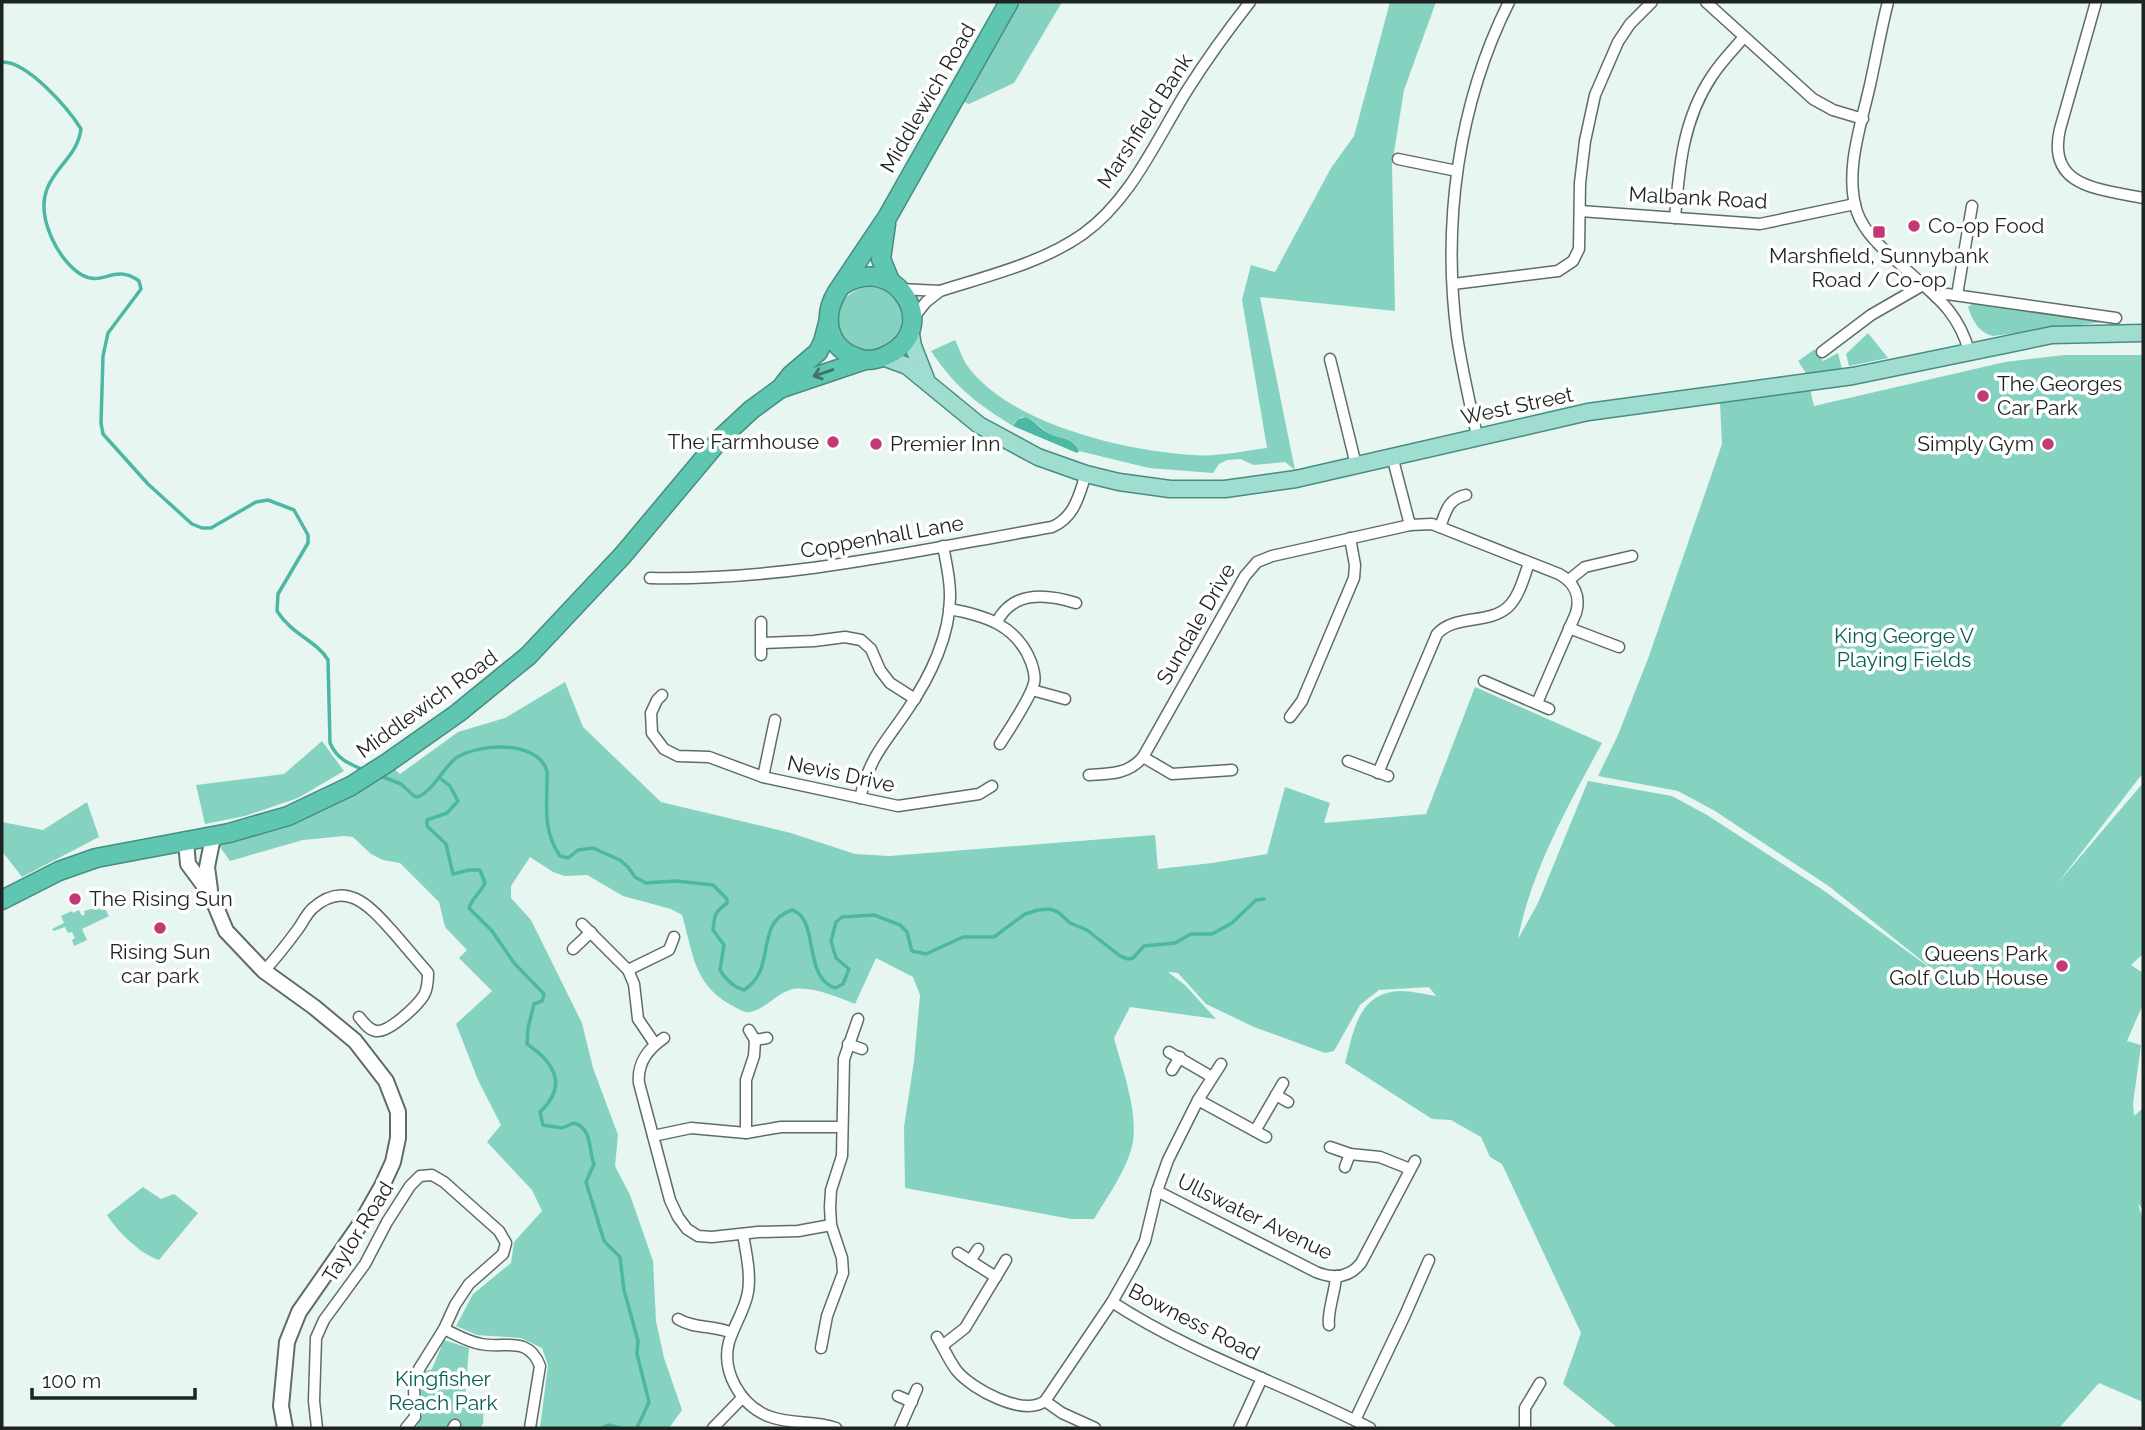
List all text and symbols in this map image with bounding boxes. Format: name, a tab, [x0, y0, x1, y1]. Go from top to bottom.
street label: Middlewich Road	[875, 19, 980, 177]
street label: Marshfield Bank	[1092, 49, 1197, 193]
street label: Malbank Road	[1628, 181, 1768, 214]
place label: Co-op Food	[1928, 213, 2044, 238]
marker: Co-op Food	[1906, 218, 1922, 234]
marker: Marshfield, Sunnybank Road / Co-op	[1871, 224, 1887, 240]
place label: Marshfield, Sunnybank Road / Co-op	[1769, 243, 1989, 292]
one-way arrow	[812, 368, 834, 381]
place label: The Georges Car Park	[1997, 371, 2122, 420]
street label: West Street	[1459, 381, 1575, 430]
marker: The Georges Car Park	[1975, 388, 1991, 404]
place label: The Farmhouse	[667, 429, 819, 454]
place label: Premier Inn	[890, 431, 1001, 456]
place label: Simply Gym	[1917, 431, 2034, 456]
marker: The Farmhouse	[825, 434, 841, 450]
marker: Premier Inn	[868, 436, 884, 452]
marker: Simply Gym	[2040, 436, 2056, 452]
street label: Coppenhall Lane	[798, 510, 966, 563]
street label: Sundale Drive	[1151, 559, 1240, 689]
park label: King George V Playing Fields	[1834, 623, 1974, 672]
street label: Middlewich Road	[351, 644, 502, 763]
street label: Nevis Drive	[785, 750, 897, 797]
place label: The Rising Sun	[89, 886, 233, 911]
marker: The Rising Sun	[67, 891, 83, 907]
marker: Rising Sun car park	[152, 920, 168, 936]
place label: Rising Sun car park	[110, 939, 210, 988]
place label: Queens Park Golf Club House	[1889, 941, 2048, 990]
marker: Queens Park Golf Club House	[2054, 958, 2070, 974]
street label: Ullswater Avenue	[1173, 1168, 1337, 1265]
street label: Taylor Road	[317, 1177, 398, 1287]
street label: Bowness Road	[1125, 1278, 1264, 1365]
scale bar	[32, 1356, 194, 1400]
park label: Kingfisher Reach Park	[388, 1366, 498, 1415]
text: 100 m	[42, 1368, 101, 1393]

